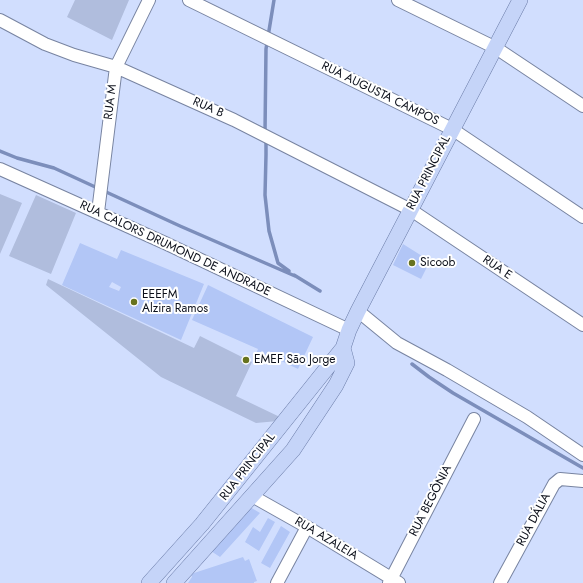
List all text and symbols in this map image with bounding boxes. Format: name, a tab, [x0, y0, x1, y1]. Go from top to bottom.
street label: RUA AUGUSTA CAMPOS	[319, 59, 441, 129]
street label: RUA M	[102, 84, 120, 120]
street label: RUA B	[190, 95, 226, 121]
street label: RUA PRINCIPAL	[404, 133, 454, 213]
street label: RUA CALORS DRUMOND DE ANDRADE	[77, 198, 273, 300]
street label: RUA E	[480, 253, 514, 283]
place label: Sicoob	[420, 256, 455, 270]
marker: Sicoob	[407, 258, 417, 268]
place label: EEEFM Alzira Ramos	[142, 288, 208, 316]
marker: EEEFM Alzira Ramos	[129, 297, 139, 307]
place label: EMEF São Jorge	[254, 353, 335, 367]
marker: EMEF São Jorge	[241, 355, 251, 365]
street label: RUA PRINCIPAL	[217, 430, 279, 504]
street label: RUA BEGÔNIA	[407, 463, 455, 539]
street label: RUA DÁLIA	[514, 491, 554, 549]
street label: RUA AZALEIA	[292, 515, 360, 563]

